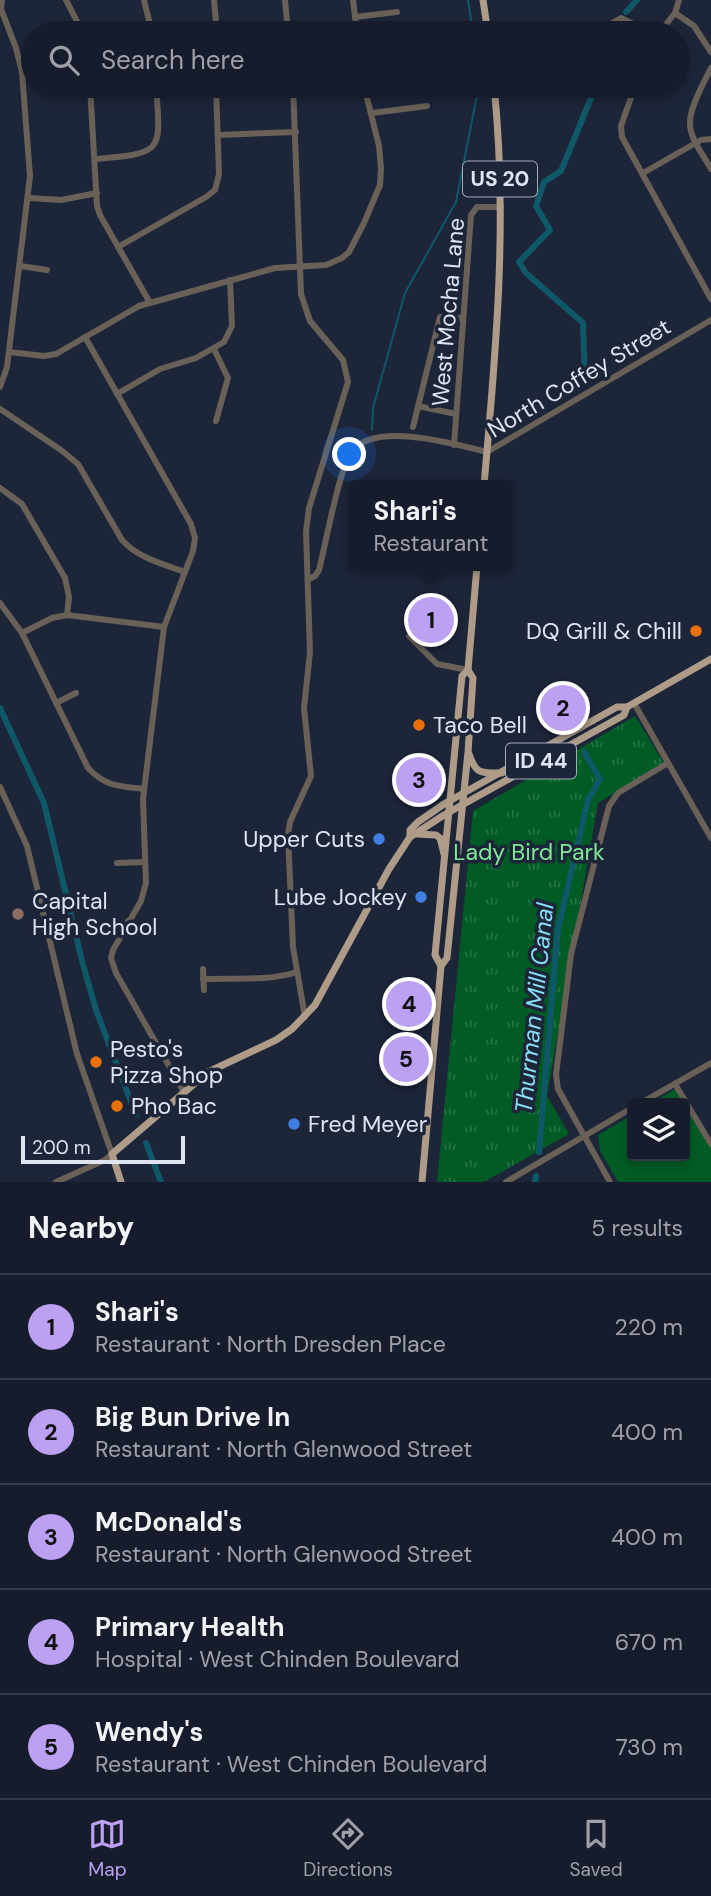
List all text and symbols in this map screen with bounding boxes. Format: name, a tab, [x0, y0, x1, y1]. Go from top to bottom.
search box	[21, 21, 690, 98]
icon: search	[45, 41, 83, 79]
text: Search here	[101, 43, 244, 77]
road number: US 20	[463, 162, 537, 196]
street label: West Mocha Lane	[425, 216, 471, 408]
street label: North Coffey Street	[482, 311, 676, 445]
your location	[332, 437, 366, 471]
popup	[349, 480, 513, 571]
text: Shari's	[373, 494, 457, 528]
text: Restaurant	[373, 528, 489, 558]
pin: 1	[408, 594, 454, 646]
place label: DQ Grill & Chill	[526, 616, 682, 646]
marker: DQ Grill & Chill	[688, 623, 704, 639]
pin: 2	[540, 682, 586, 734]
place label: Taco Bell	[433, 710, 527, 740]
marker: Taco Bell	[411, 717, 427, 733]
road number: ID 44	[506, 744, 576, 778]
pin: 3	[396, 754, 442, 806]
place label: Upper Cuts	[243, 824, 365, 854]
marker: Upper Cuts	[371, 831, 387, 847]
park label: Lady Bird Park	[453, 837, 605, 867]
place label: Lube Jockey	[274, 882, 407, 912]
place label: Capital High School	[32, 886, 158, 942]
marker: Lube Jockey	[413, 889, 429, 905]
water label: Thurman Mill Canal	[508, 901, 561, 1115]
marker: Capital High School	[10, 906, 26, 922]
pin: 4	[386, 978, 432, 1030]
pin: 5	[383, 1033, 429, 1085]
place label: Pesto's Pizza Shop	[110, 1034, 223, 1090]
marker: Pesto's Pizza Shop	[88, 1054, 104, 1070]
place label: Pho Bac	[131, 1091, 217, 1121]
marker: Pho Bac	[109, 1098, 125, 1114]
map controls	[627, 1098, 690, 1161]
button: layers	[627, 1098, 690, 1161]
place label: Fred Meyer	[308, 1109, 427, 1139]
marker: Fred Meyer	[286, 1116, 302, 1132]
scale bar	[21, 1133, 186, 1165]
text: 200 m	[32, 1135, 91, 1160]
text: Nearby	[28, 1208, 134, 1247]
text: 5 results	[591, 1213, 683, 1243]
text: Shari's	[95, 1295, 179, 1329]
text: 1	[47, 1312, 55, 1342]
text: 220 m	[614, 1312, 683, 1342]
text: Restaurant · North Dresden Place	[95, 1329, 446, 1359]
text: Big Bun Drive In	[95, 1400, 290, 1434]
text: 2	[44, 1417, 58, 1447]
text: 400 m	[611, 1417, 683, 1447]
text: Restaurant · North Glenwood Street	[95, 1434, 472, 1464]
text: McDonald's	[95, 1505, 242, 1539]
text: 3	[44, 1522, 58, 1552]
text: 400 m	[611, 1522, 683, 1552]
text: Restaurant · North Glenwood Street	[95, 1539, 472, 1569]
text: Primary Health	[95, 1610, 285, 1644]
text: 4	[44, 1627, 58, 1657]
text: 670 m	[615, 1627, 683, 1657]
text: Hospital · West Chinden Boulevard	[95, 1644, 460, 1674]
text: Wendy's	[95, 1715, 203, 1749]
text: 5	[44, 1732, 58, 1762]
text: 730 m	[615, 1732, 683, 1762]
text: Restaurant · West Chinden Boulevard	[95, 1749, 487, 1779]
tab: Map	[88, 1815, 127, 1882]
tab: Directions	[303, 1815, 393, 1882]
tab: Saved	[569, 1815, 623, 1882]

